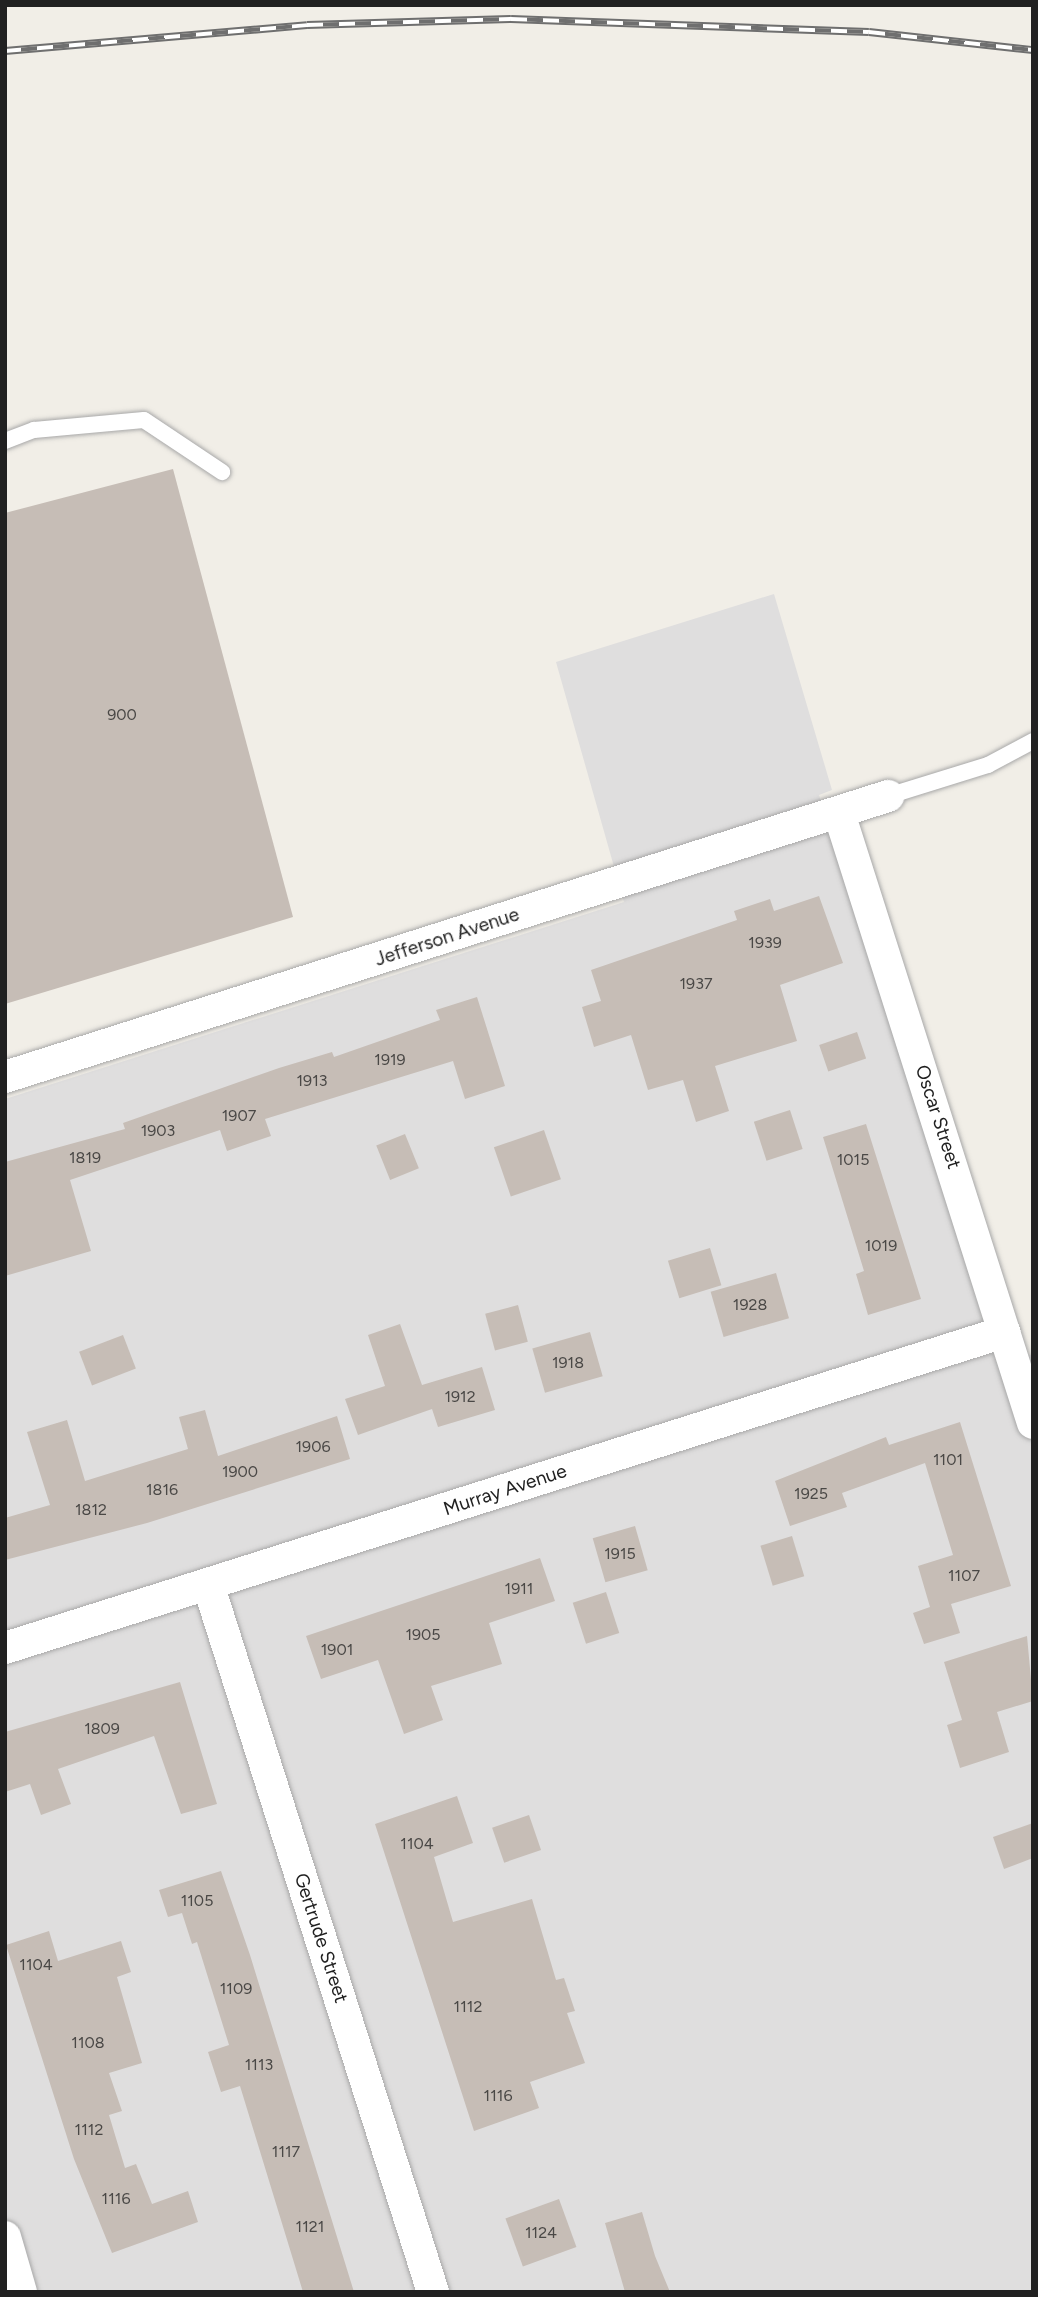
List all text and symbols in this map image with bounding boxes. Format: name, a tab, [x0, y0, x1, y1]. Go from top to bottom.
house number: 900	[107, 705, 137, 725]
street label: Jefferson Avenue	[372, 903, 522, 971]
house number: 1939	[748, 933, 782, 953]
house number: 1937	[680, 974, 712, 994]
house number: 1919	[374, 1050, 406, 1070]
street label: Oscar Street	[910, 1062, 966, 1172]
house number: 1913	[297, 1071, 327, 1091]
house number: 1907	[222, 1106, 256, 1126]
house number: 1903	[141, 1121, 175, 1141]
house number: 1819	[69, 1148, 101, 1168]
house number: 1015	[837, 1150, 869, 1170]
house number: 1019	[865, 1236, 897, 1256]
house number: 1928	[733, 1295, 767, 1315]
house number: 1918	[552, 1353, 584, 1373]
house number: 1912	[444, 1387, 476, 1407]
house number: 1906	[296, 1437, 330, 1457]
house number: 1101	[933, 1450, 963, 1470]
street label: Murray Avenue	[441, 1459, 569, 1521]
house number: 1900	[222, 1462, 258, 1482]
house number: 1816	[146, 1480, 178, 1500]
house number: 1925	[794, 1484, 828, 1504]
house number: 1812	[75, 1500, 107, 1520]
house number: 1915	[604, 1544, 636, 1564]
house number: 1107	[948, 1566, 980, 1586]
house number: 1911	[505, 1579, 533, 1599]
house number: 1905	[405, 1625, 441, 1645]
house number: 1901	[321, 1640, 353, 1660]
house number: 1809	[84, 1719, 120, 1739]
house number: 1104	[400, 1834, 434, 1854]
street label: Gertrude Street	[289, 1870, 353, 2006]
house number: 1105	[181, 1891, 213, 1911]
house number: 1104	[19, 1955, 53, 1975]
house number: 1109	[220, 1979, 252, 1999]
house number: 1112	[454, 1997, 482, 2017]
house number: 1108	[71, 2033, 105, 2053]
house number: 1113	[245, 2055, 273, 2075]
house number: 1116	[484, 2086, 512, 2106]
house number: 1112	[75, 2120, 103, 2140]
house number: 1117	[272, 2142, 300, 2162]
house number: 1116	[102, 2189, 130, 2209]
house number: 1121	[296, 2217, 324, 2237]
house number: 1124	[525, 2223, 557, 2243]

